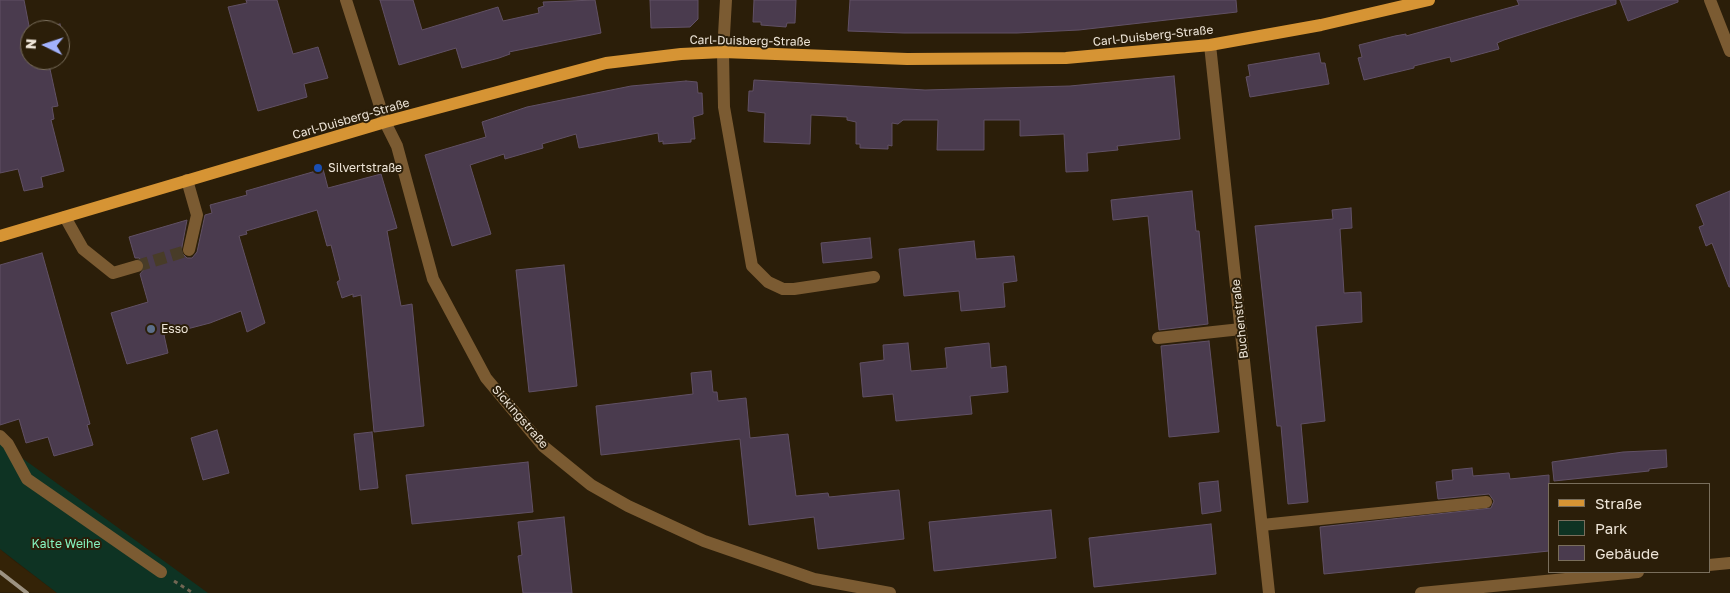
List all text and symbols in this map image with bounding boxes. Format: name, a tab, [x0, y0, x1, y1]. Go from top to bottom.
north arrow	[20, 20, 70, 70]
street label: Carl-Duisberg-Straße	[1092, 23, 1214, 49]
street label: Carl-Duisberg-Straße	[689, 33, 811, 49]
text: N	[22, 38, 39, 50]
street label: Carl-Duisberg-Straße	[291, 95, 411, 143]
place label: Silvertstraße	[328, 161, 402, 175]
marker: Silvertstraße	[312, 162, 324, 174]
street label: Buchenstraße	[1229, 278, 1251, 360]
place label: Esso	[161, 322, 188, 336]
marker: Esso	[145, 323, 157, 335]
street label: Sickingstraße	[489, 383, 551, 451]
legend	[1548, 483, 1710, 573]
text: Straße	[1595, 494, 1642, 512]
text: Park	[1595, 519, 1627, 537]
park label: Kalte Weihe	[32, 537, 100, 551]
text: Gebäude	[1595, 544, 1659, 562]

